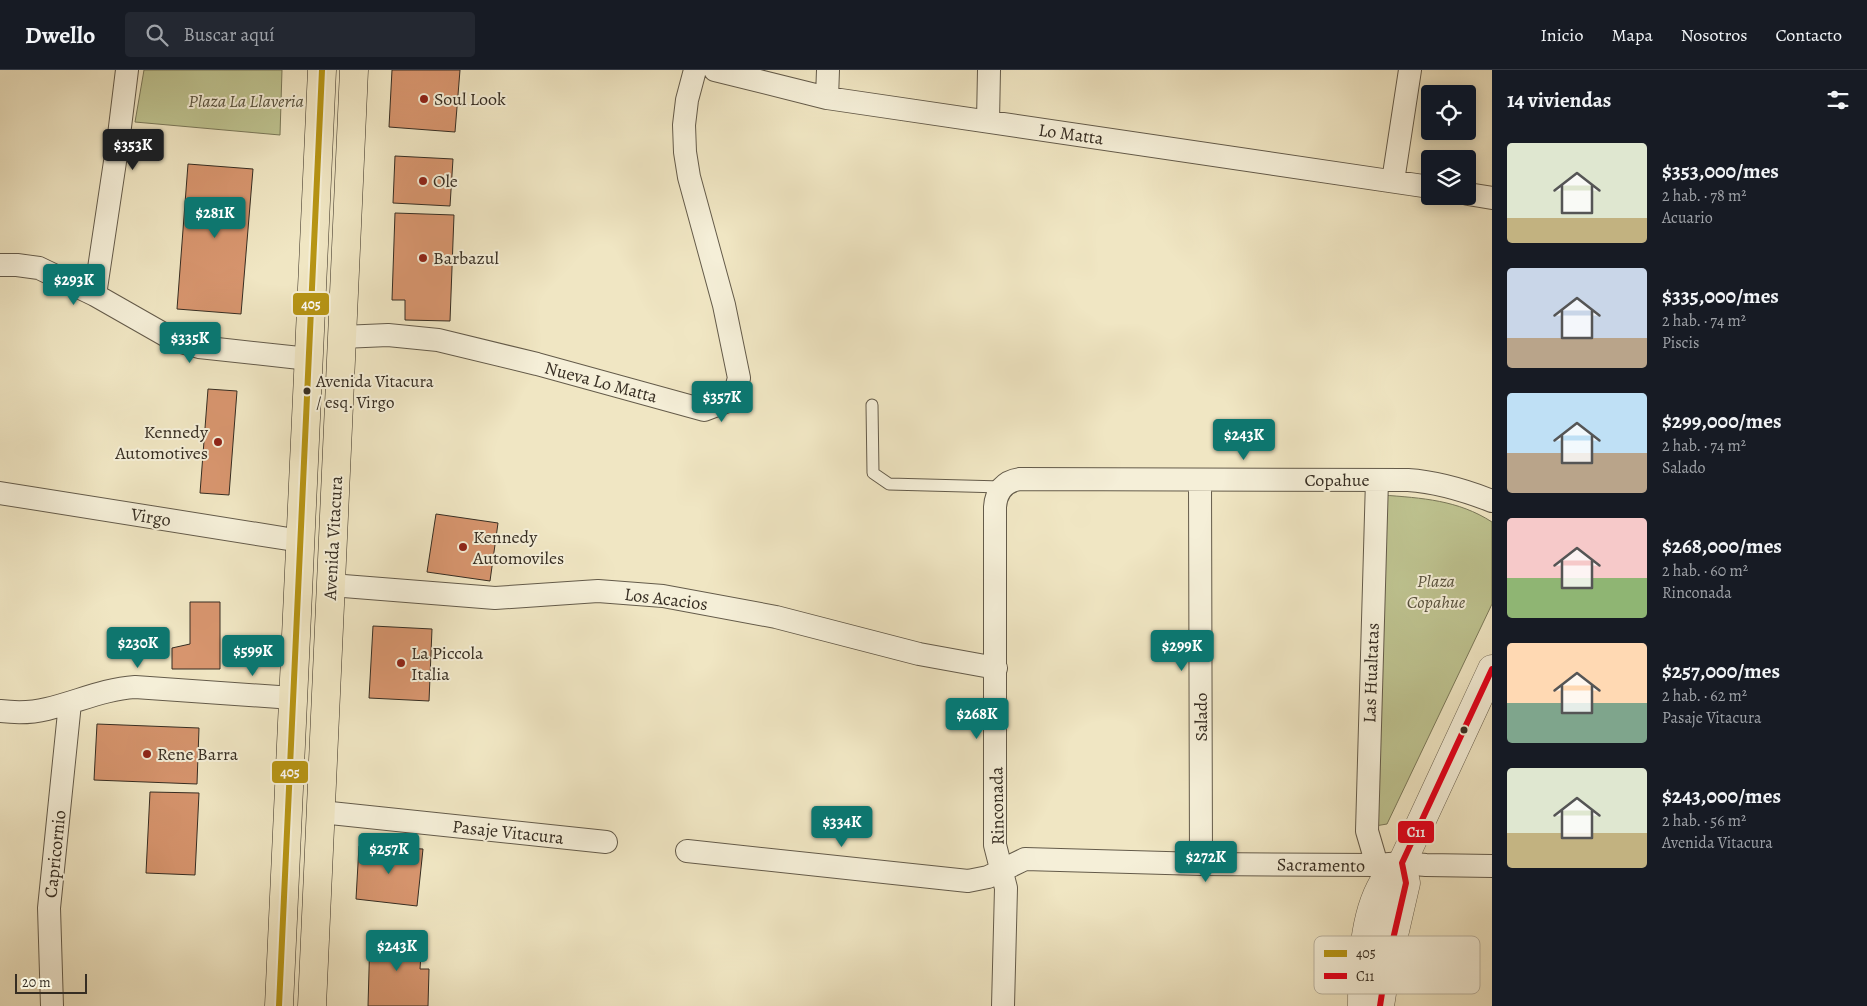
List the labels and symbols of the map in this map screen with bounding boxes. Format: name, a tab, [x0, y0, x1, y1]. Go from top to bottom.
place label: Soul Look	[434, 87, 506, 111]
park label: Plaza La Llaveria	[188, 89, 304, 113]
marker: Soul Look	[418, 93, 430, 105]
street label: Lo Matta	[1037, 118, 1106, 151]
pin: $353K	[98, 128, 168, 171]
place label: Ole	[433, 169, 458, 193]
marker: Ole	[417, 175, 429, 187]
pin: $281K	[180, 196, 250, 239]
place label: Barbazul	[433, 246, 500, 270]
marker: Barbazul	[417, 252, 429, 264]
pin: $293K	[39, 264, 109, 306]
line badge: 405	[292, 292, 330, 316]
text: 405	[301, 295, 321, 314]
pin: $335K	[155, 322, 225, 364]
street label: Nueva Lo Matta	[542, 355, 661, 409]
place label: Avenida Vitacura / esq. Virgo	[315, 370, 434, 414]
pin: $357K	[687, 380, 757, 423]
marker: Avenida Vitacura / esq. Virgo	[302, 386, 312, 396]
pin: $243K	[1209, 418, 1279, 461]
place label: Kennedy Automotives	[114, 420, 209, 465]
marker: Kennedy Automotives	[212, 436, 224, 448]
street label: Copahue	[1304, 468, 1370, 492]
street label: Avenida Vitacura	[318, 475, 348, 602]
street label: Virgo	[128, 502, 173, 532]
place label: Kennedy Automoviles	[472, 525, 564, 570]
marker: Kennedy Automoviles	[457, 541, 469, 553]
park label: Plaza Copahue	[1407, 569, 1466, 614]
street label: Los Acacios	[623, 582, 709, 616]
street label: Las Hualtatas	[1357, 622, 1385, 724]
pin: $230K	[103, 626, 173, 669]
pin: $299K	[1147, 630, 1217, 672]
pin: $599K	[218, 634, 288, 677]
place label: La Piccola Italia	[411, 641, 484, 686]
marker: La Piccola Italia	[395, 657, 407, 669]
street label: Salado	[1189, 692, 1213, 741]
pin: $268K	[942, 698, 1012, 740]
unlabelled marker	[1459, 725, 1469, 735]
place label: Rene Barra	[157, 742, 239, 766]
marker: Rene Barra	[141, 748, 153, 760]
line badge: 405	[271, 760, 309, 784]
text: 405	[280, 763, 300, 782]
street label: Rinconada	[984, 766, 1010, 845]
pin: $334K	[807, 806, 877, 848]
street label: Capricornio	[38, 809, 72, 899]
street label: Pasaje Vitacura	[451, 814, 565, 850]
line badge: C11	[1397, 820, 1435, 844]
text: C11	[1407, 823, 1425, 842]
pin: $257K	[354, 832, 424, 875]
pin: $272K	[1171, 840, 1241, 883]
street label: Sacramento	[1277, 852, 1365, 878]
pin: $243K	[362, 930, 432, 972]
legend	[1314, 936, 1480, 994]
text: 405	[1356, 944, 1376, 963]
text: C11	[1356, 967, 1375, 986]
scale bar	[15, 971, 88, 994]

